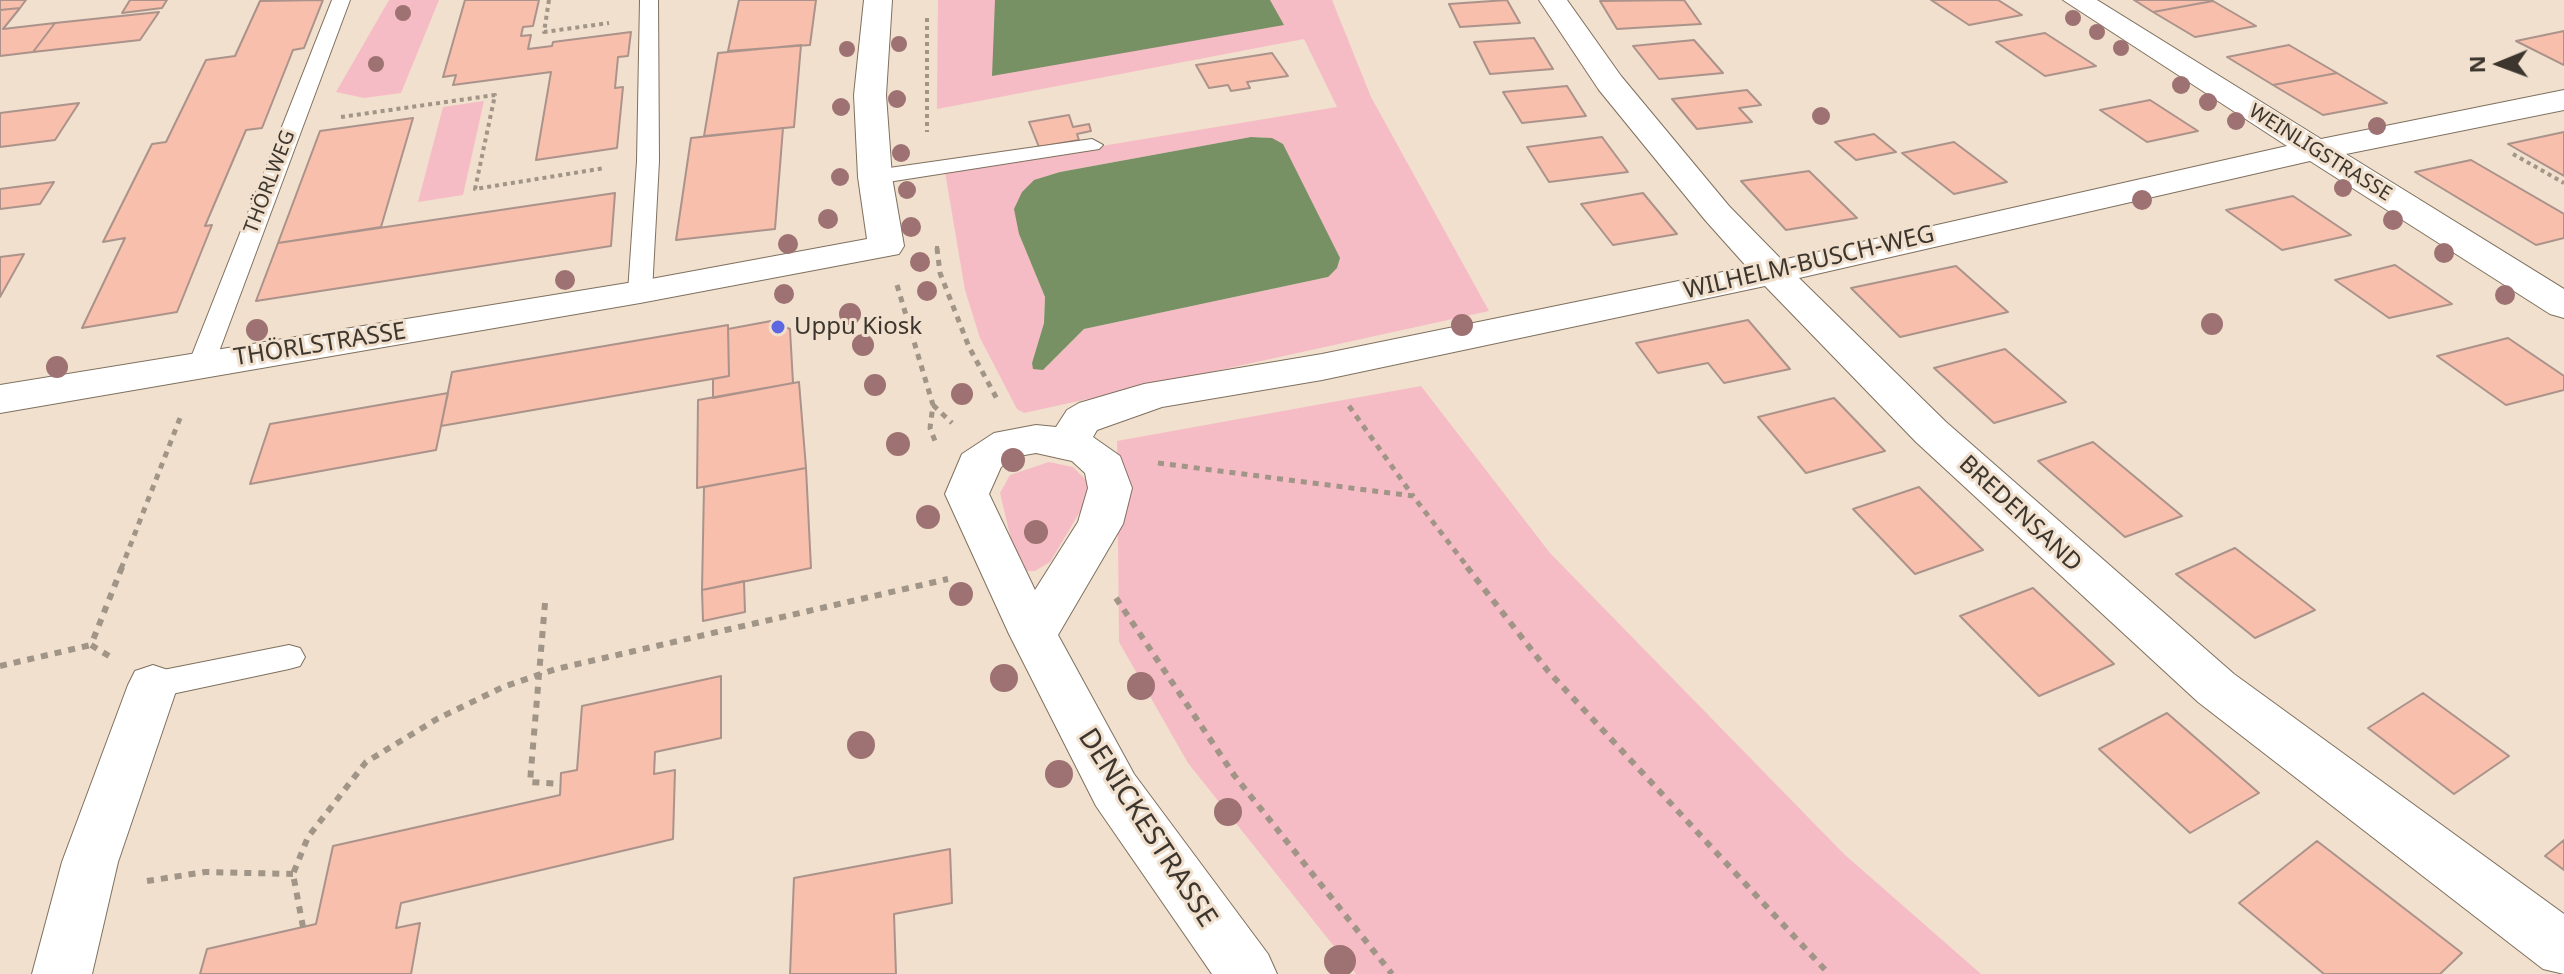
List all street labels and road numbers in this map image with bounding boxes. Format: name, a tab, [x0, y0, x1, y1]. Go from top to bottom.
street label: WEINLIGSTRASSE	[2244, 99, 2396, 207]
street label: THÖRLWEG	[239, 127, 301, 237]
street label: WILHELM-BUSCH-WEG	[1681, 220, 1937, 306]
street label: THÖRLSTRASSE	[232, 317, 408, 373]
street label: BREDENSAND	[1953, 450, 2087, 578]
street label: DENICKESTRASSE	[1070, 722, 1224, 934]

